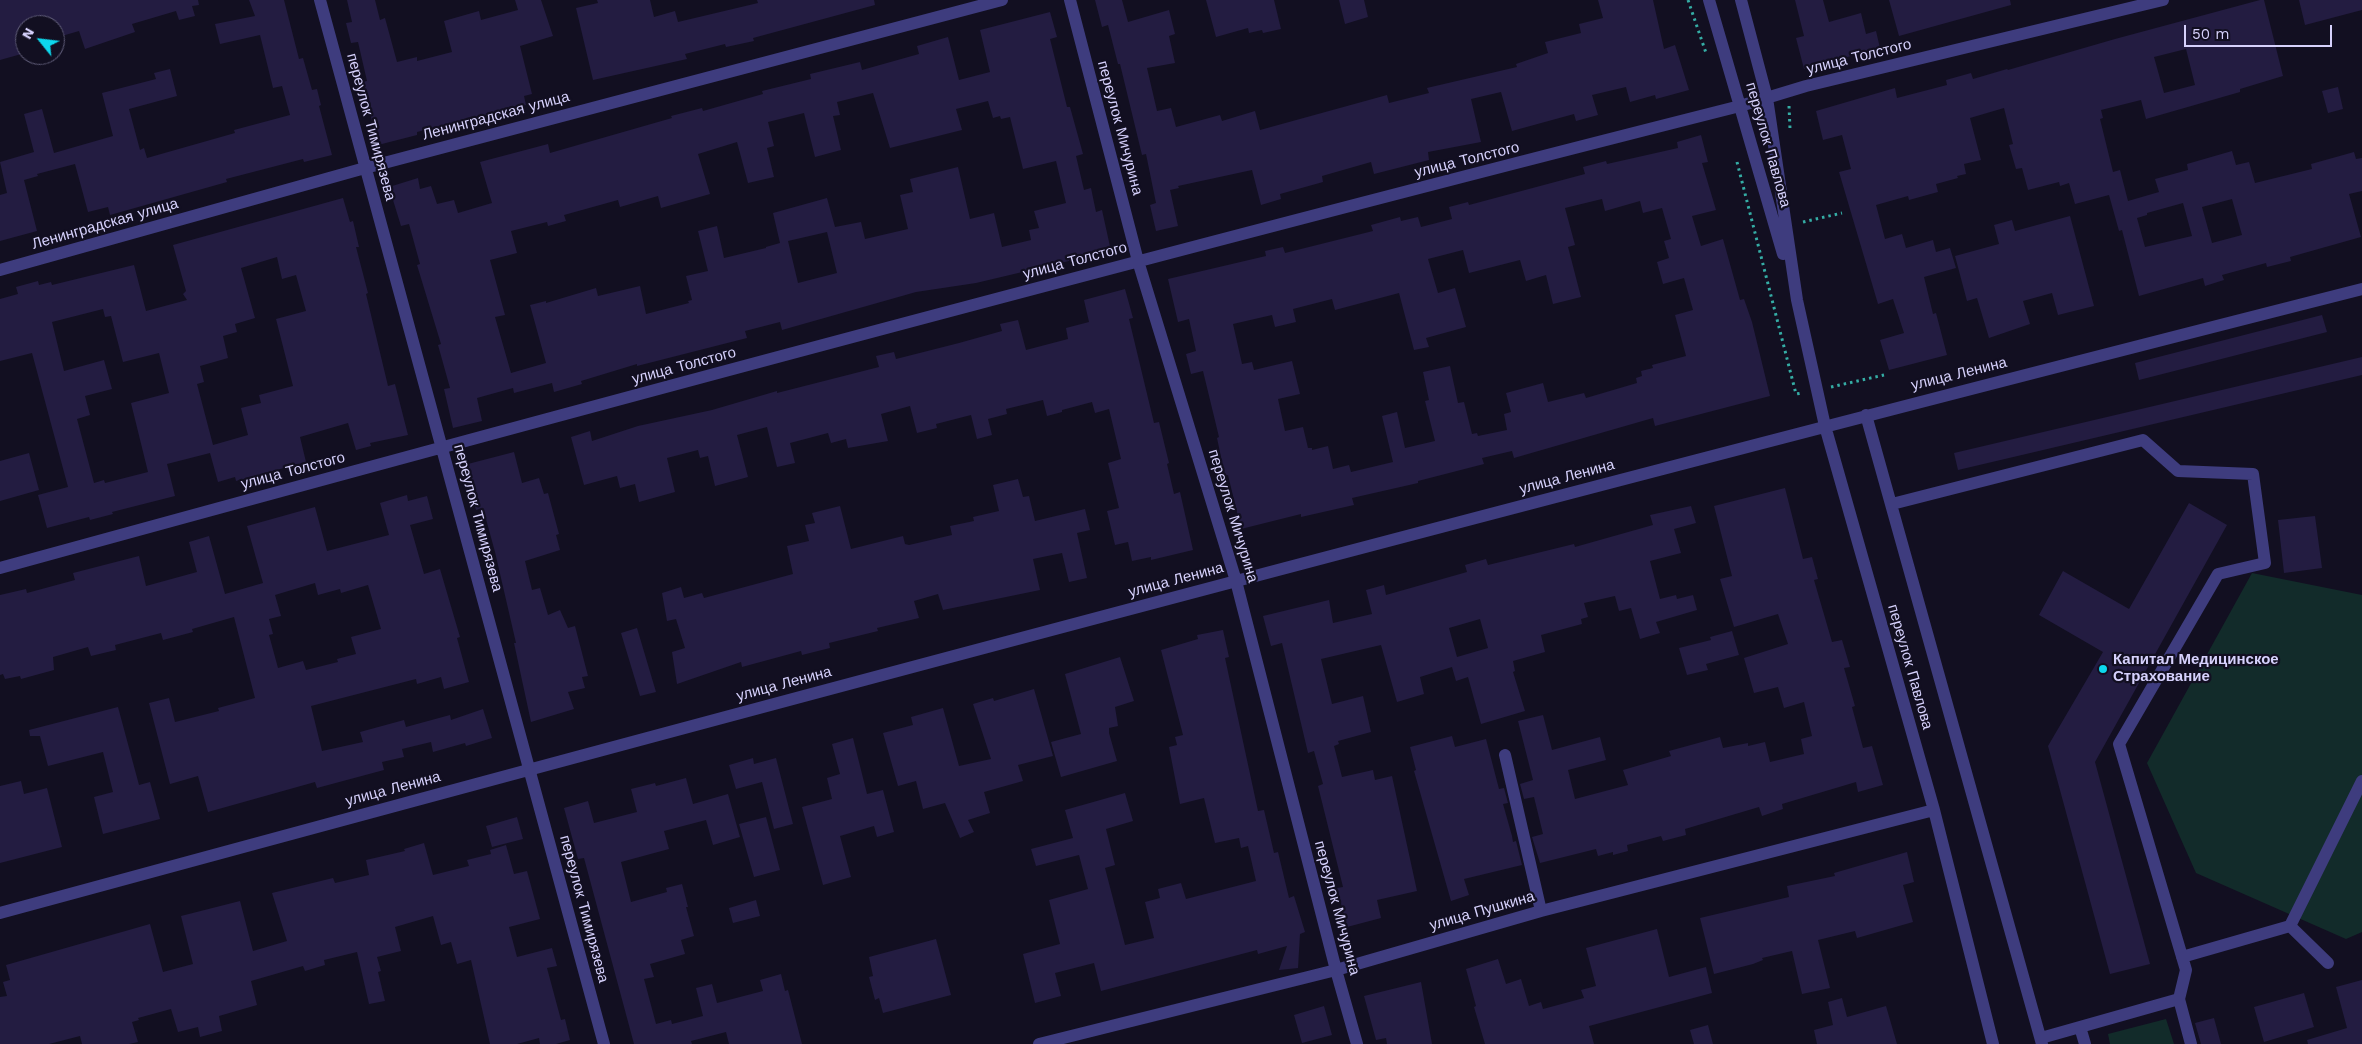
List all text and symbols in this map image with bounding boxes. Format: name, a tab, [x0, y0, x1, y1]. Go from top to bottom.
north arrow	[15, 15, 65, 65]
scale bar	[2187, 15, 2334, 47]
text: N	[18, 25, 37, 42]
text: 50 m	[2192, 25, 2229, 43]
street label: улица Толстого	[1805, 35, 1913, 79]
street label: переулок Тимирязева	[343, 51, 399, 203]
street label: переулок Мичурина	[1093, 59, 1147, 197]
street label: переулок Павлова	[1742, 80, 1794, 210]
street label: Ленинградская улица	[421, 88, 571, 144]
street label: улица Толстого	[1413, 138, 1521, 182]
street label: Ленинградская улица	[30, 195, 180, 253]
street label: улица Толстого	[1021, 238, 1129, 284]
street label: улица Толстого	[630, 343, 738, 389]
street label: улица Ленина	[1909, 353, 2009, 395]
street label: переулок Тимирязева	[450, 442, 506, 594]
street label: переулок Мичурина	[1204, 447, 1262, 585]
street label: улица Толстого	[239, 448, 347, 494]
street label: улица Ленина	[1517, 456, 1617, 498]
street label: улица Ленина	[1126, 559, 1226, 601]
street label: переулок Павлова	[1884, 602, 1936, 732]
place label: Капитал Медицинское Страхование	[2113, 651, 2279, 686]
street label: улица Ленина	[734, 663, 834, 705]
marker: Капитал Медицинское Страхование	[2097, 663, 2109, 675]
street label: улица Ленина	[343, 768, 443, 810]
street label: переулок Тимирязева	[556, 833, 612, 985]
street label: переулок Мичурина	[1310, 839, 1364, 977]
street label: улица Пушкина	[1427, 887, 1537, 935]

